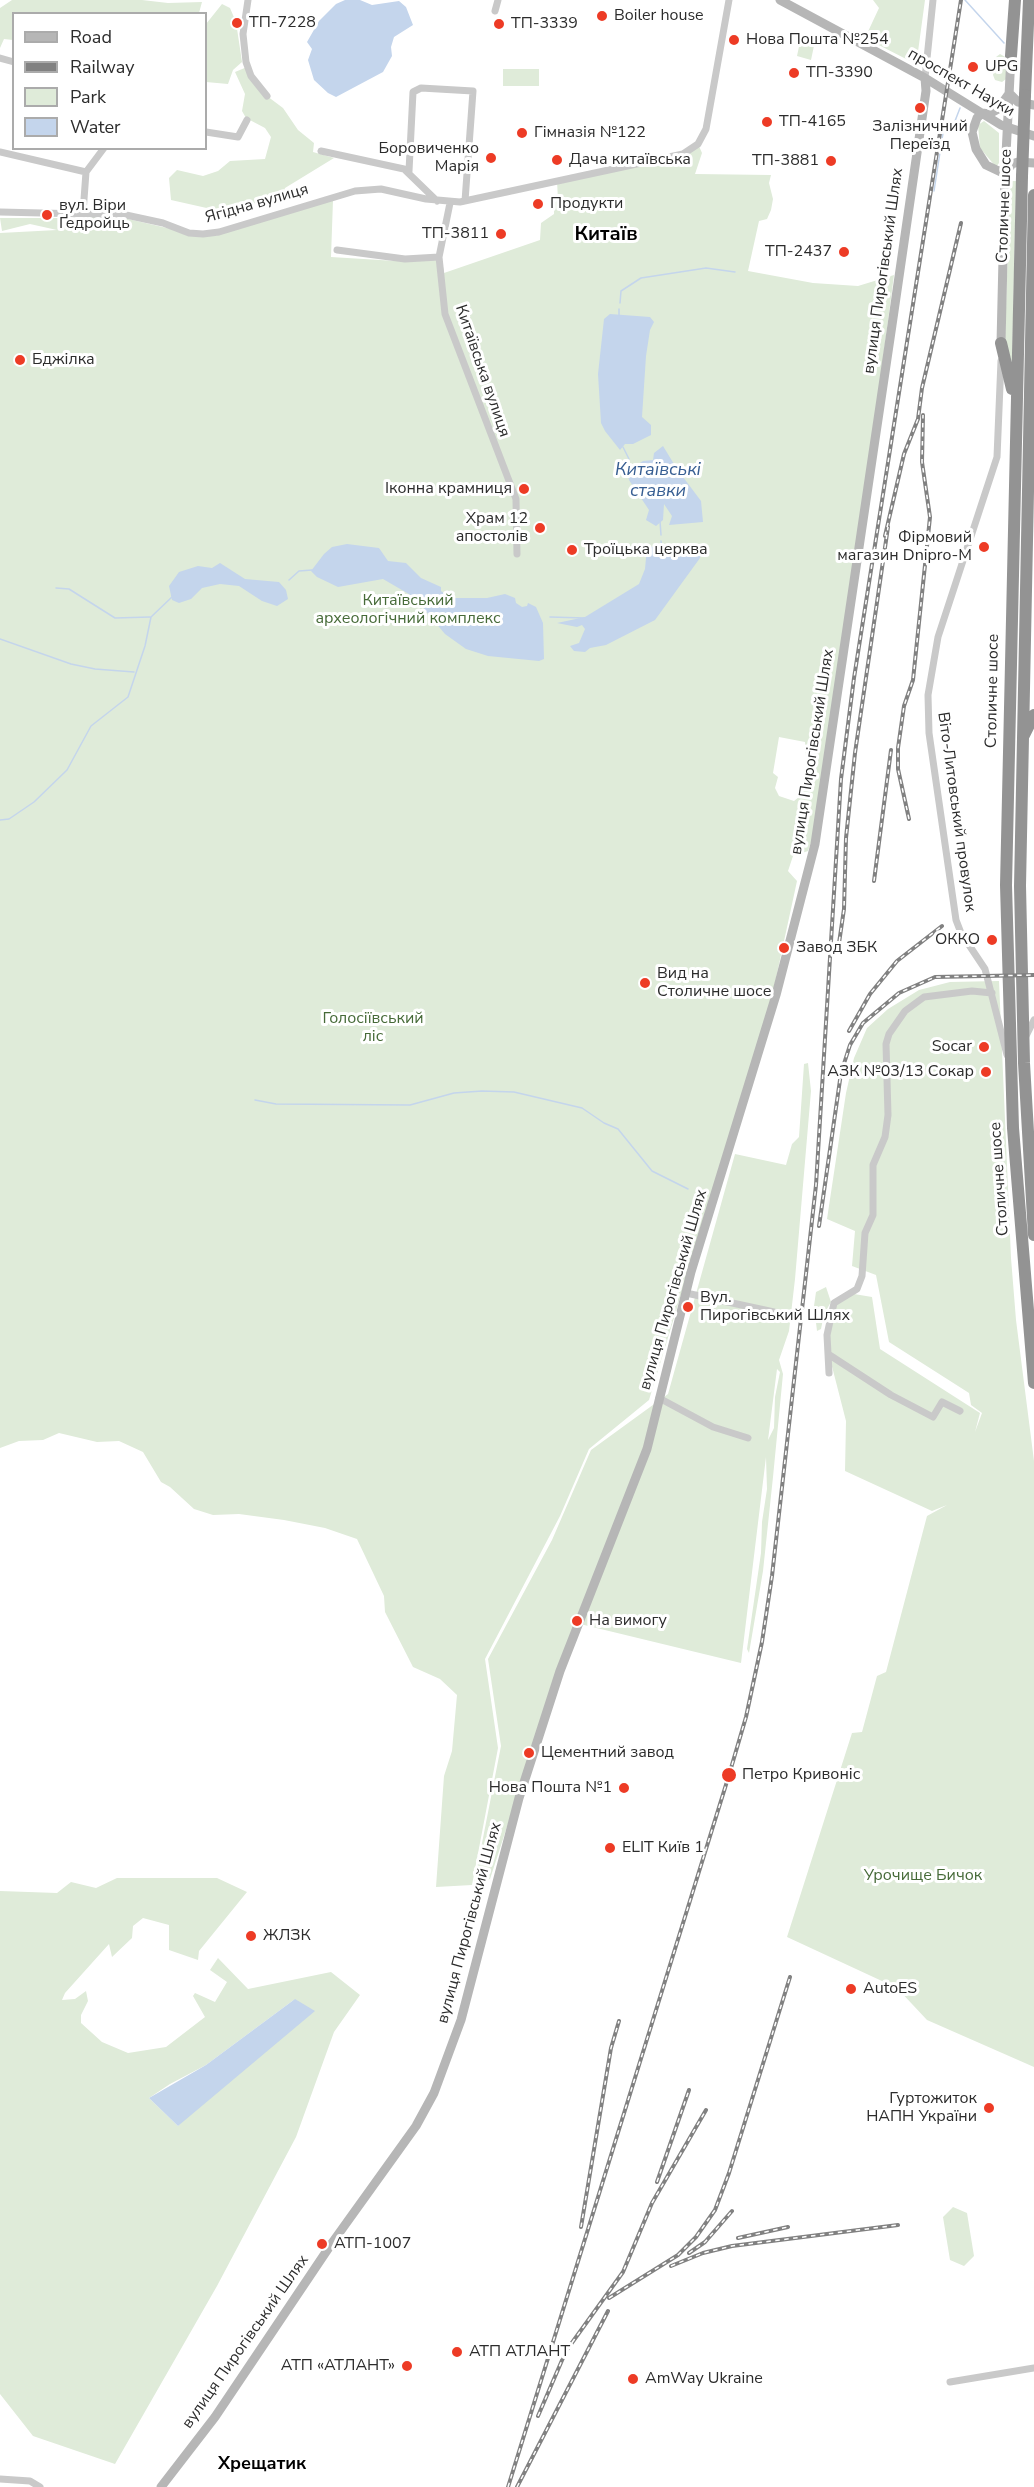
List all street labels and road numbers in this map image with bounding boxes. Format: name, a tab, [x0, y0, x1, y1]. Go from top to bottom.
street label: проспект Науки	[904, 45, 1018, 121]
street label: Столичне шосе	[993, 149, 1017, 263]
street label: вулиця Пирогівський Шлях	[860, 167, 908, 375]
street label: Ягідна вулиця	[203, 180, 311, 228]
street label: Китаївська вулиця	[450, 302, 514, 440]
street label: Столичне шосе	[982, 634, 1004, 748]
street label: вулиця Пирогівський Шлях	[787, 648, 839, 856]
street label: Віто-Литовський провулок	[932, 711, 980, 913]
street label: Столичне шосе	[986, 1121, 1014, 1237]
street label: вулиця Пирогівський Шлях	[636, 1188, 712, 1392]
street label: вулиця Пирогівський Шлях	[434, 1820, 506, 2026]
street label: вулиця Пирогівський Шлях	[179, 2251, 313, 2433]

